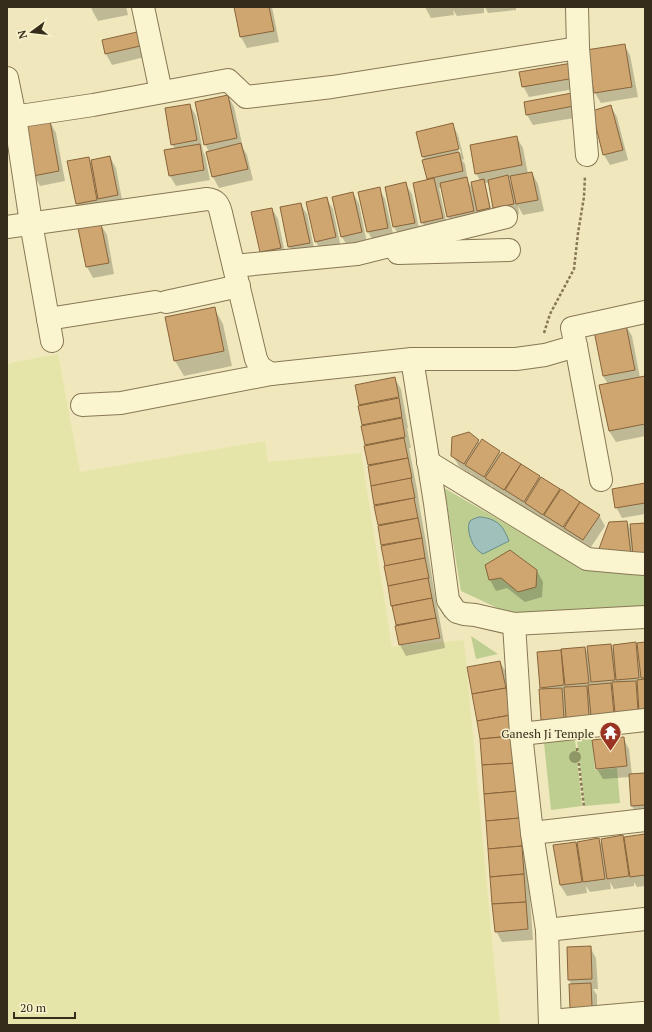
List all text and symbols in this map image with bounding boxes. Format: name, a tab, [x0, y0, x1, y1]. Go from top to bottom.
north arrow	[12, 12, 52, 52]
text: N	[14, 28, 30, 40]
temple icon: Ganesh Ji Temple	[597, 720, 623, 753]
place label: Ganesh Ji Temple	[501, 726, 594, 741]
scale bar	[14, 994, 75, 1020]
text: 20 m	[20, 1000, 47, 1015]

